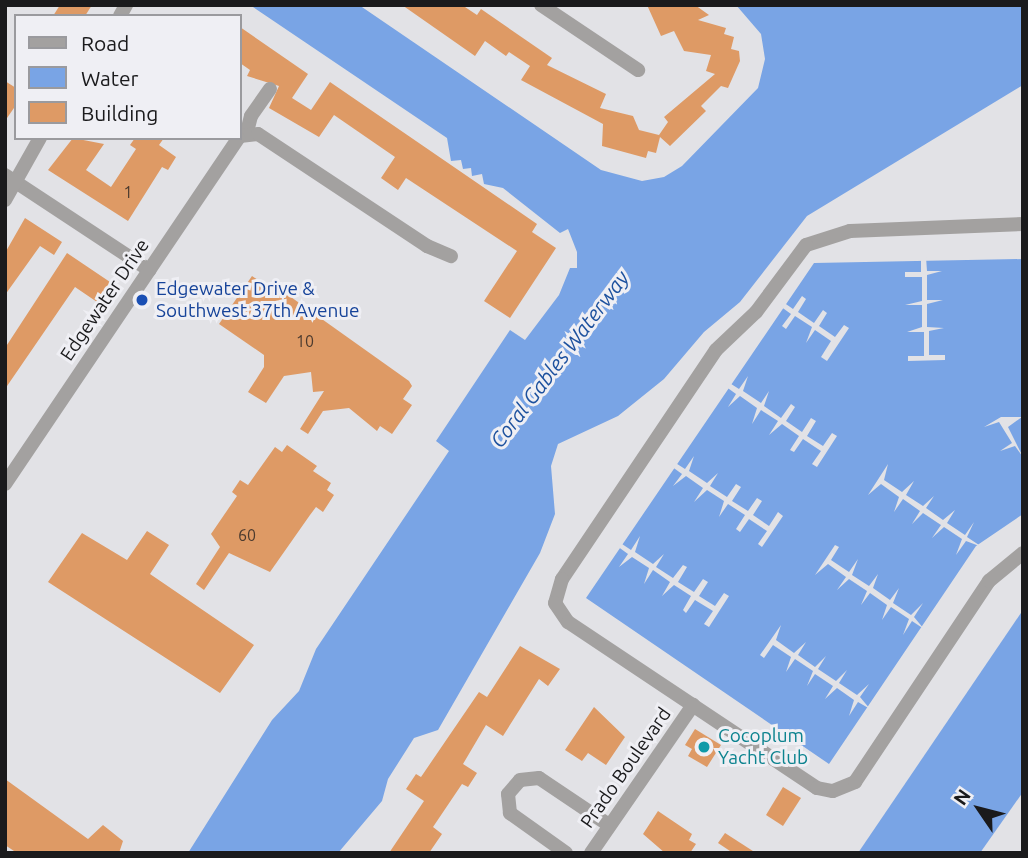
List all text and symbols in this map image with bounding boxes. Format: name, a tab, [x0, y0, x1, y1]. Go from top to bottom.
legend	[14, 14, 242, 140]
text: Road	[81, 31, 129, 55]
text: Water	[81, 66, 139, 90]
text: Building	[81, 101, 158, 125]
house number: 1	[123, 182, 133, 202]
street label: Edgewater Drive	[56, 235, 154, 365]
water label: Coral Gables Waterway	[484, 266, 634, 452]
place label: Edgewater Drive & Southwest 37th Avenue	[156, 278, 360, 322]
marker: Edgewater Drive & Southwest 37th Avenue	[134, 292, 150, 308]
house number: 10	[296, 331, 314, 351]
house number: 60	[238, 525, 256, 545]
street label: Prado Boulevard	[576, 703, 676, 833]
place label: Cocoplum Yacht Club	[718, 725, 808, 769]
marker: Cocoplum Yacht Club	[696, 739, 712, 755]
north arrow	[944, 774, 1014, 844]
text: N	[949, 785, 975, 809]

